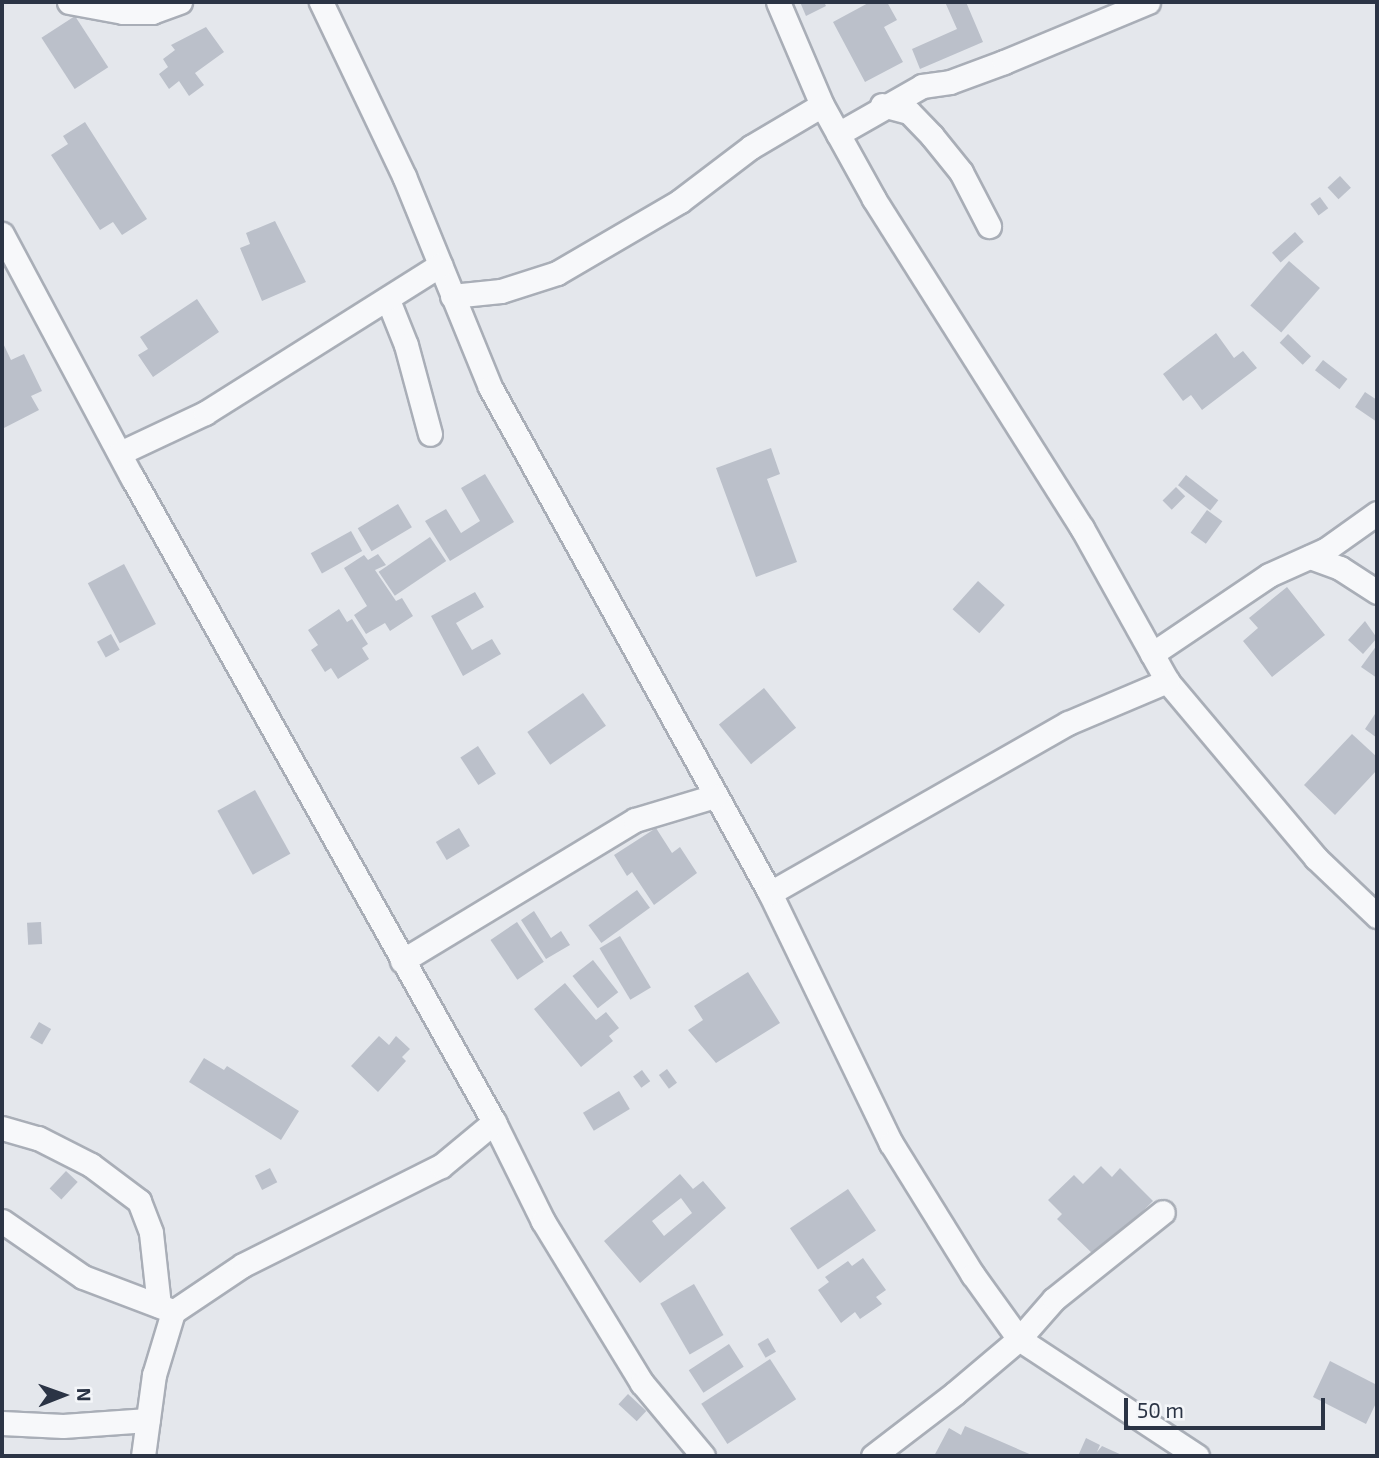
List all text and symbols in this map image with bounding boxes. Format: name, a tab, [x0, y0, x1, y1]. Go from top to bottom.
north arrow	[28, 1360, 98, 1430]
scale bar	[1127, 1384, 1328, 1428]
text: N	[73, 1388, 96, 1402]
text: 50 m	[1137, 1397, 1184, 1422]

